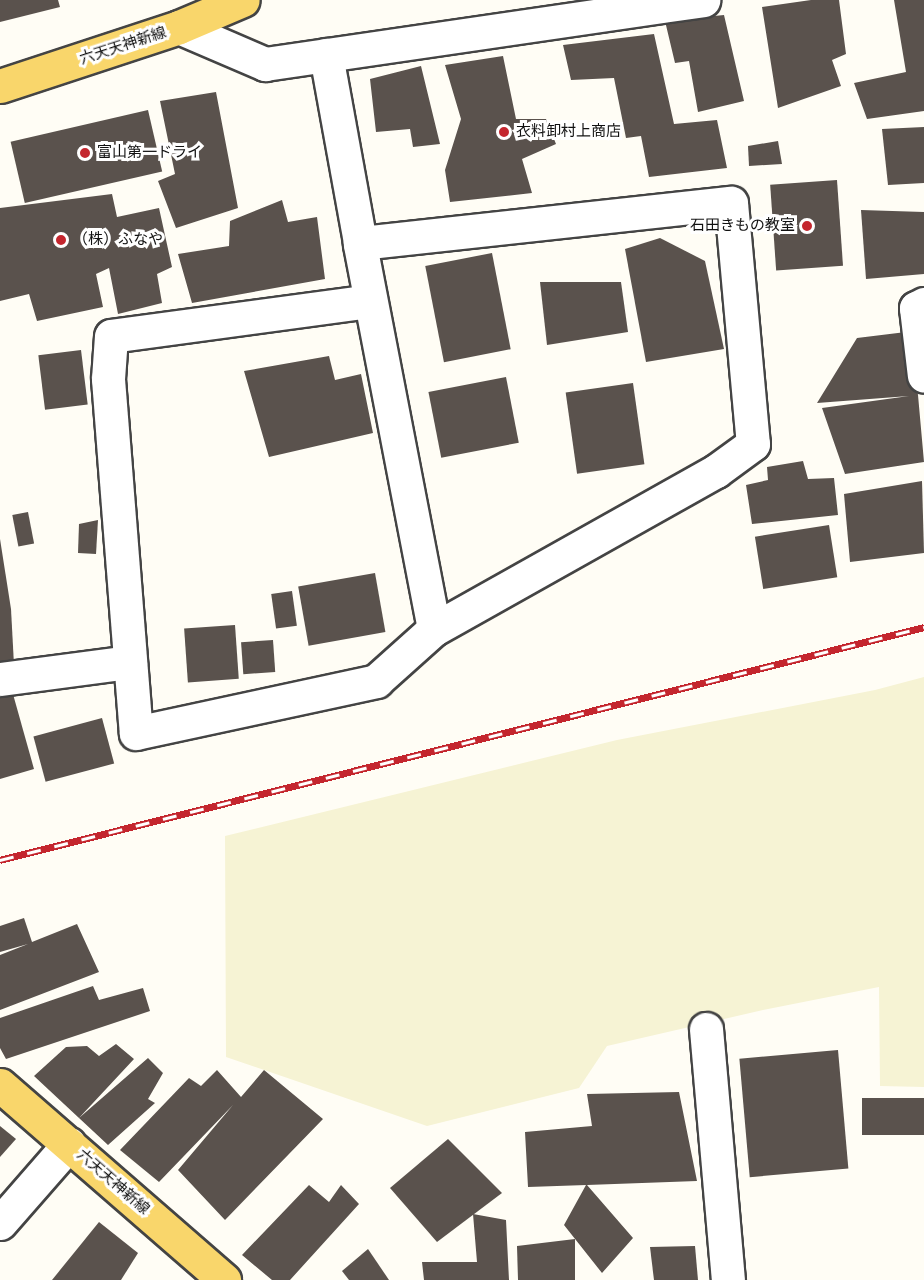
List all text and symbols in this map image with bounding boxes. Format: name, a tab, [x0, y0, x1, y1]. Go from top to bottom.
street label: 六天天神新線	[77, 24, 169, 68]
place label: 衣料卸村上商店	[516, 123, 621, 141]
marker: 衣料卸村上商店	[497, 125, 511, 139]
place label: 富山第一ドライ	[97, 144, 202, 162]
marker: 富山第一ドライ	[78, 146, 92, 160]
place label: 石田きもの教室	[690, 217, 795, 235]
marker: 石田きもの教室	[800, 219, 814, 233]
place label: （株）ふなや	[73, 231, 163, 249]
marker: （株）ふなや	[54, 233, 68, 247]
street label: 六天天神新線	[73, 1146, 153, 1218]

